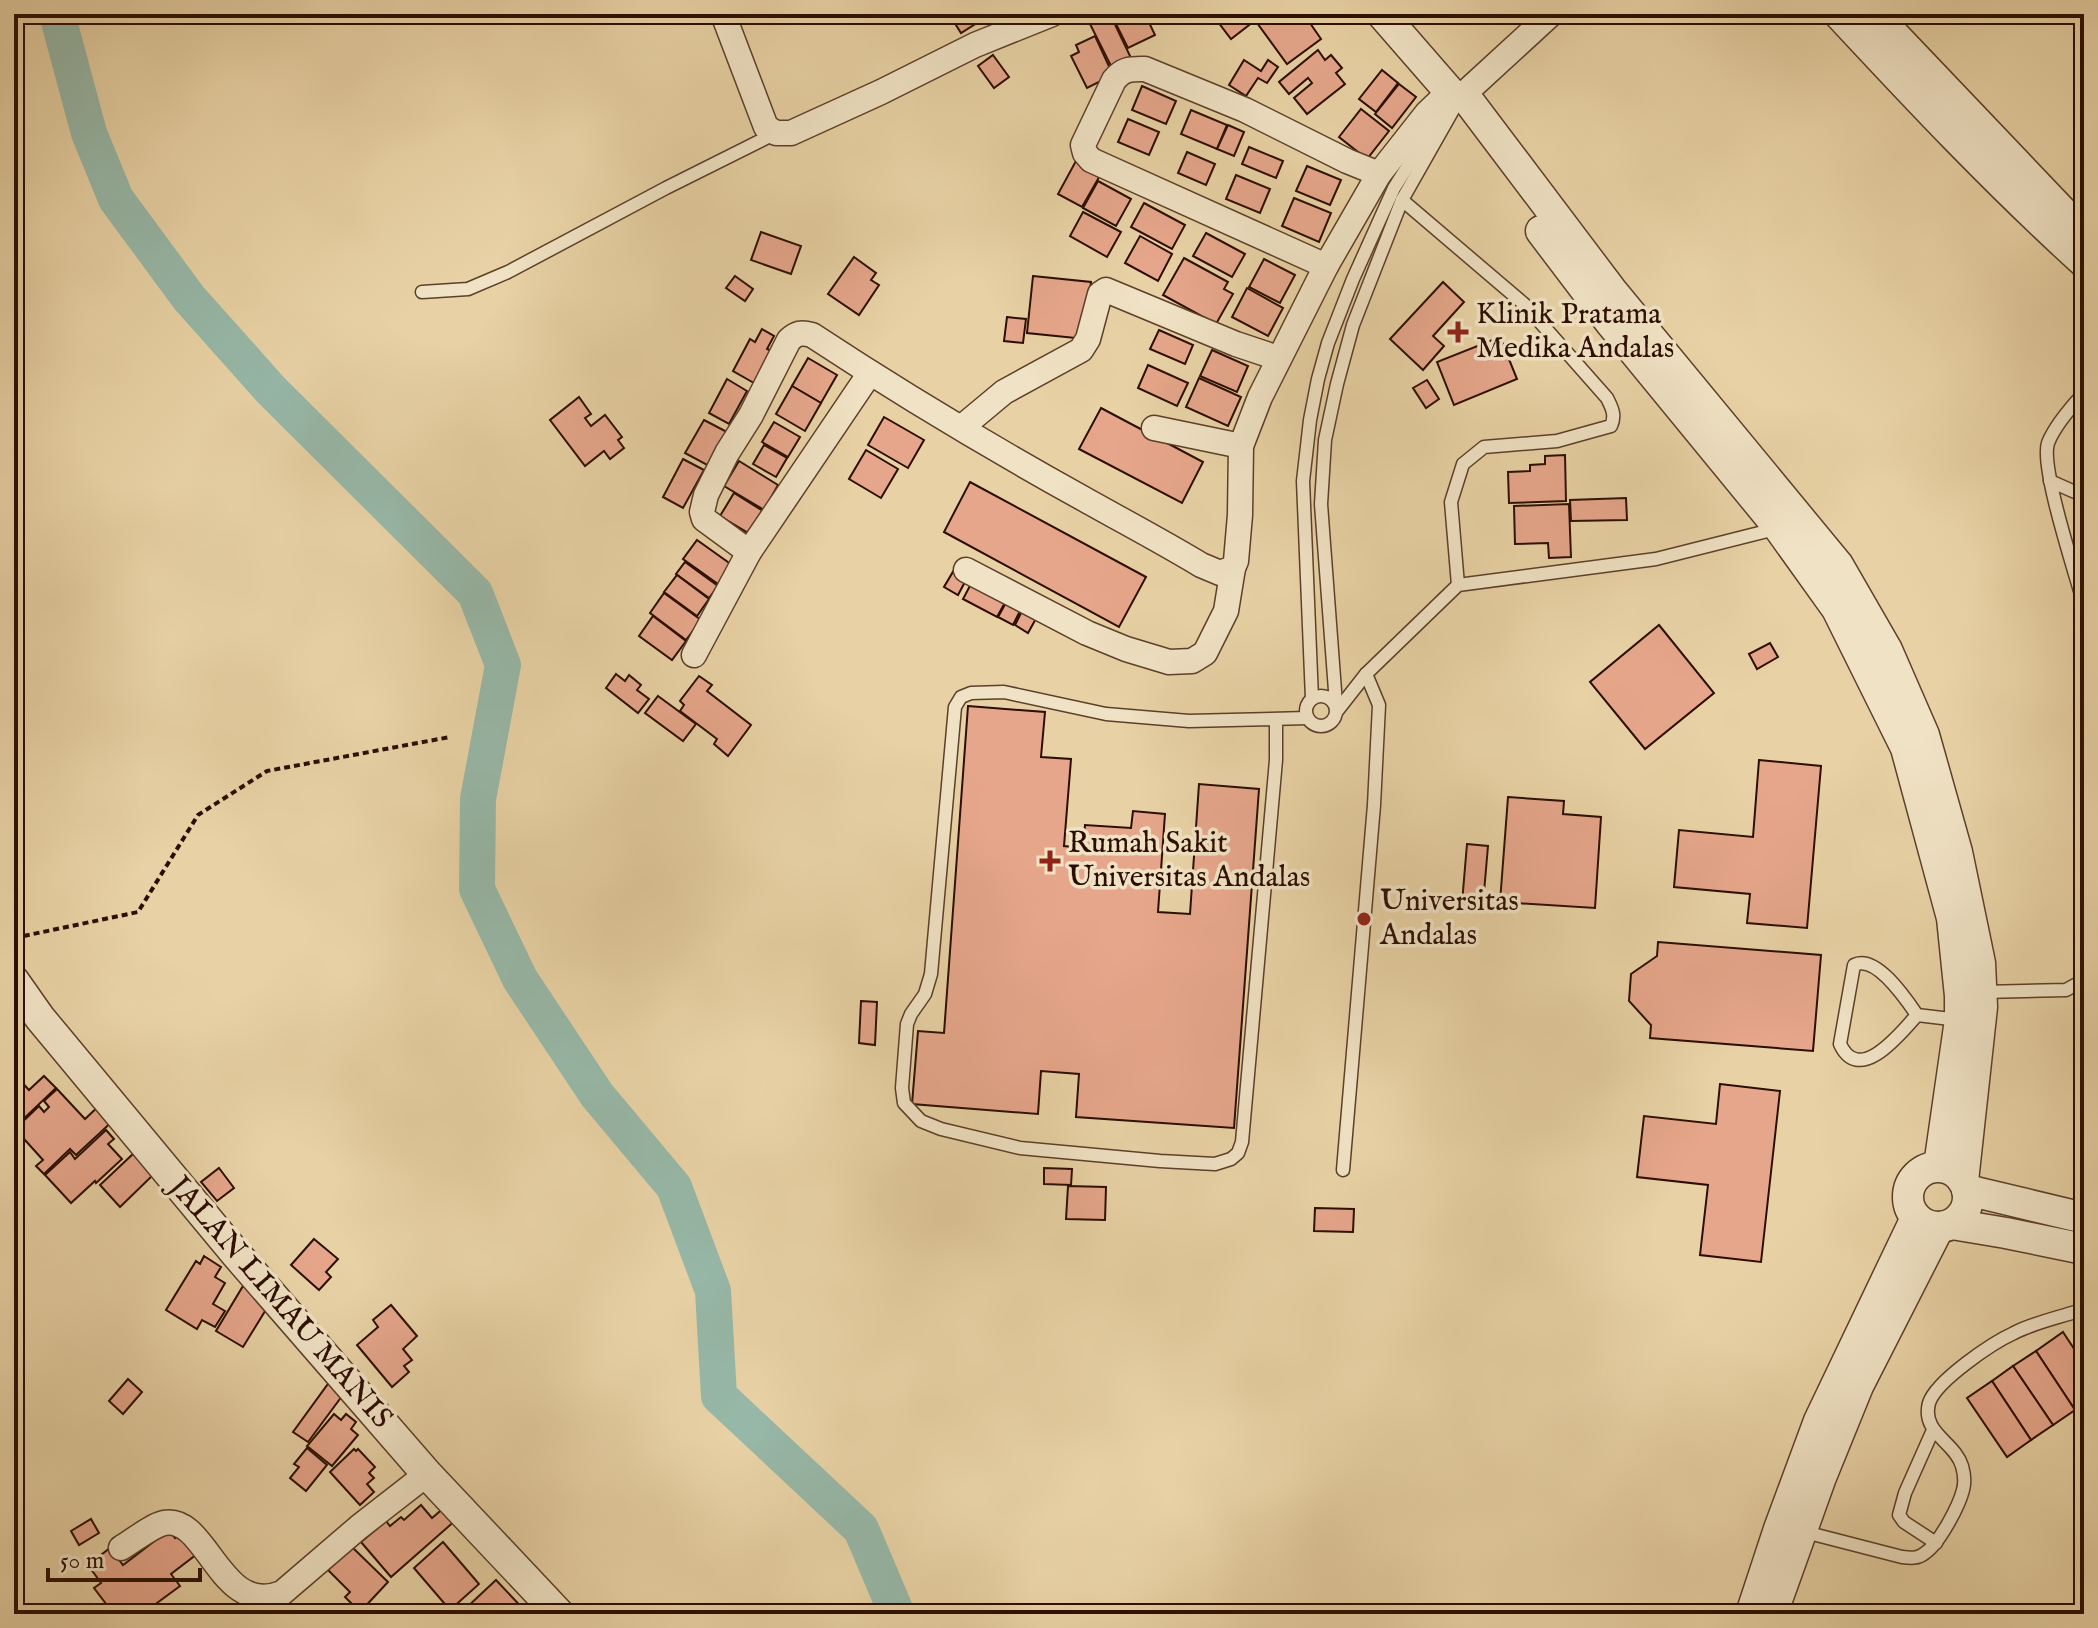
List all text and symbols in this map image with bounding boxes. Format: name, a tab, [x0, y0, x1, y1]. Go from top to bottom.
place label: Klinik Pratama Medika Andalas	[1476, 296, 1674, 368]
marker: Klinik Pratama Medika Andalas	[1447, 321, 1469, 343]
place label: Rumah Sakit Universitas Andalas	[1068, 825, 1310, 897]
marker: Rumah Sakit Universitas Andalas	[1039, 850, 1061, 872]
place label: Universitas Andalas	[1379, 883, 1519, 955]
marker: Universitas Andalas	[1355, 910, 1373, 928]
street label: JALAN LIMAU MANIS	[158, 1167, 400, 1437]
scale bar	[48, 1532, 200, 1582]
text: 50 m	[60, 1546, 104, 1577]

